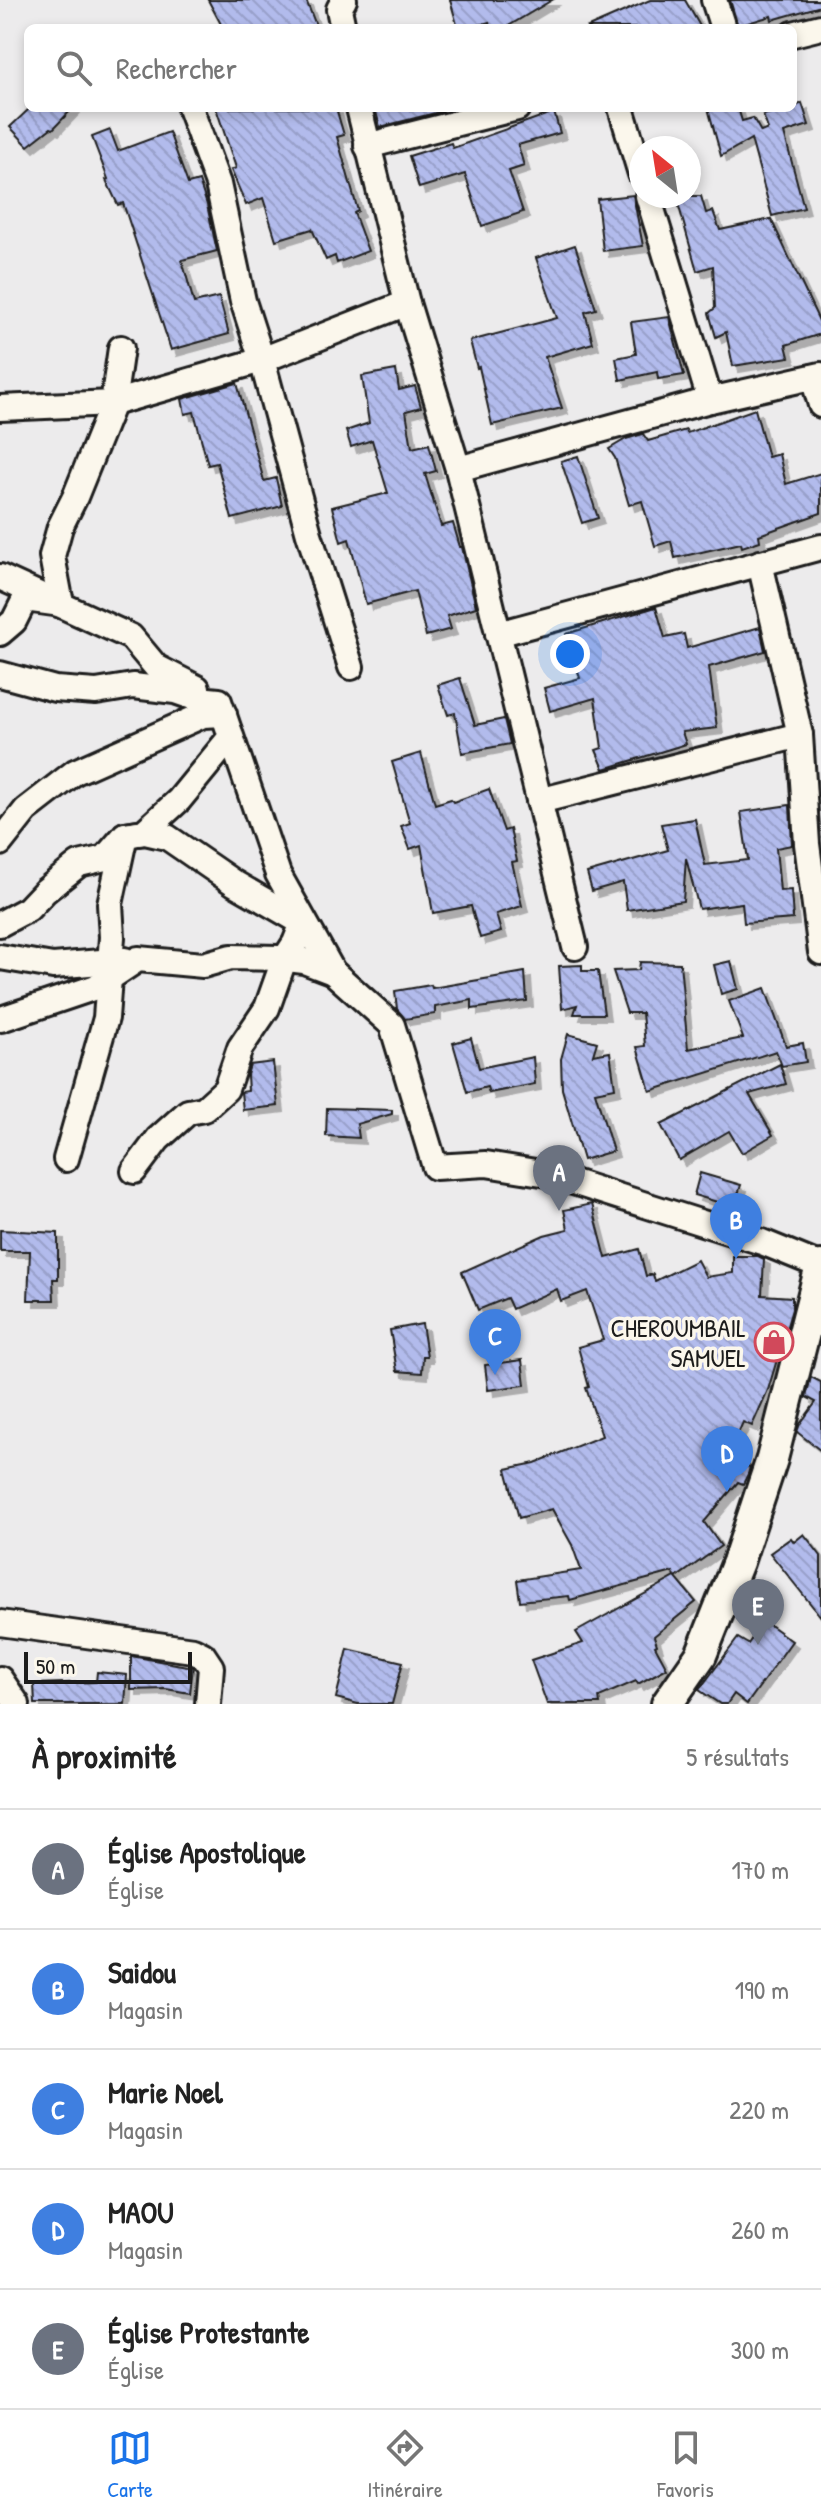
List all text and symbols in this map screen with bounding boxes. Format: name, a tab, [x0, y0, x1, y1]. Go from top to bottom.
search box	[24, 24, 797, 112]
icon: search	[52, 46, 96, 90]
text: Rechercher	[116, 48, 237, 88]
north arrow	[629, 136, 701, 208]
your location	[550, 634, 590, 674]
pin: A	[533, 1145, 585, 1211]
pin: B	[710, 1193, 762, 1259]
pin: C	[469, 1309, 521, 1375]
place label: CHEROUMBAIL SAMUEL	[610, 1310, 746, 1375]
shop icon: CHEROUMBAIL SAMUEL	[753, 1321, 795, 1363]
pin: D	[701, 1426, 753, 1492]
pin: E	[732, 1579, 784, 1645]
scale bar	[24, 1648, 192, 1684]
text: 50 m	[36, 1651, 75, 1681]
text: À proximité	[32, 1733, 177, 1779]
text: 5 résultats	[686, 1739, 789, 1774]
text: Église Apostolique	[108, 1832, 306, 1872]
text: A	[52, 1852, 64, 1887]
text: 170 m	[731, 1852, 789, 1887]
text: Église	[108, 1872, 164, 1907]
text: Saidou	[108, 1952, 176, 1992]
text: B	[51, 1972, 65, 2007]
text: 190 m	[735, 1972, 789, 2007]
text: Magasin	[108, 1992, 183, 2027]
text: Marie Noel	[108, 2072, 223, 2112]
text: C	[51, 2092, 65, 2127]
text: 220 m	[729, 2092, 789, 2127]
text: Magasin	[108, 2112, 183, 2147]
text: MAOU	[108, 2192, 174, 2232]
text: D	[52, 2212, 64, 2247]
text: 260 m	[731, 2212, 789, 2247]
text: Magasin	[108, 2232, 183, 2267]
text: Église Protestante	[108, 2312, 309, 2352]
text: E	[52, 2332, 64, 2367]
text: 300 m	[730, 2332, 789, 2367]
text: Église	[108, 2352, 164, 2387]
tab: Carte	[107, 2426, 153, 2504]
tab: Itinéraire	[367, 2426, 443, 2504]
tab: Favoris	[657, 2426, 714, 2504]

